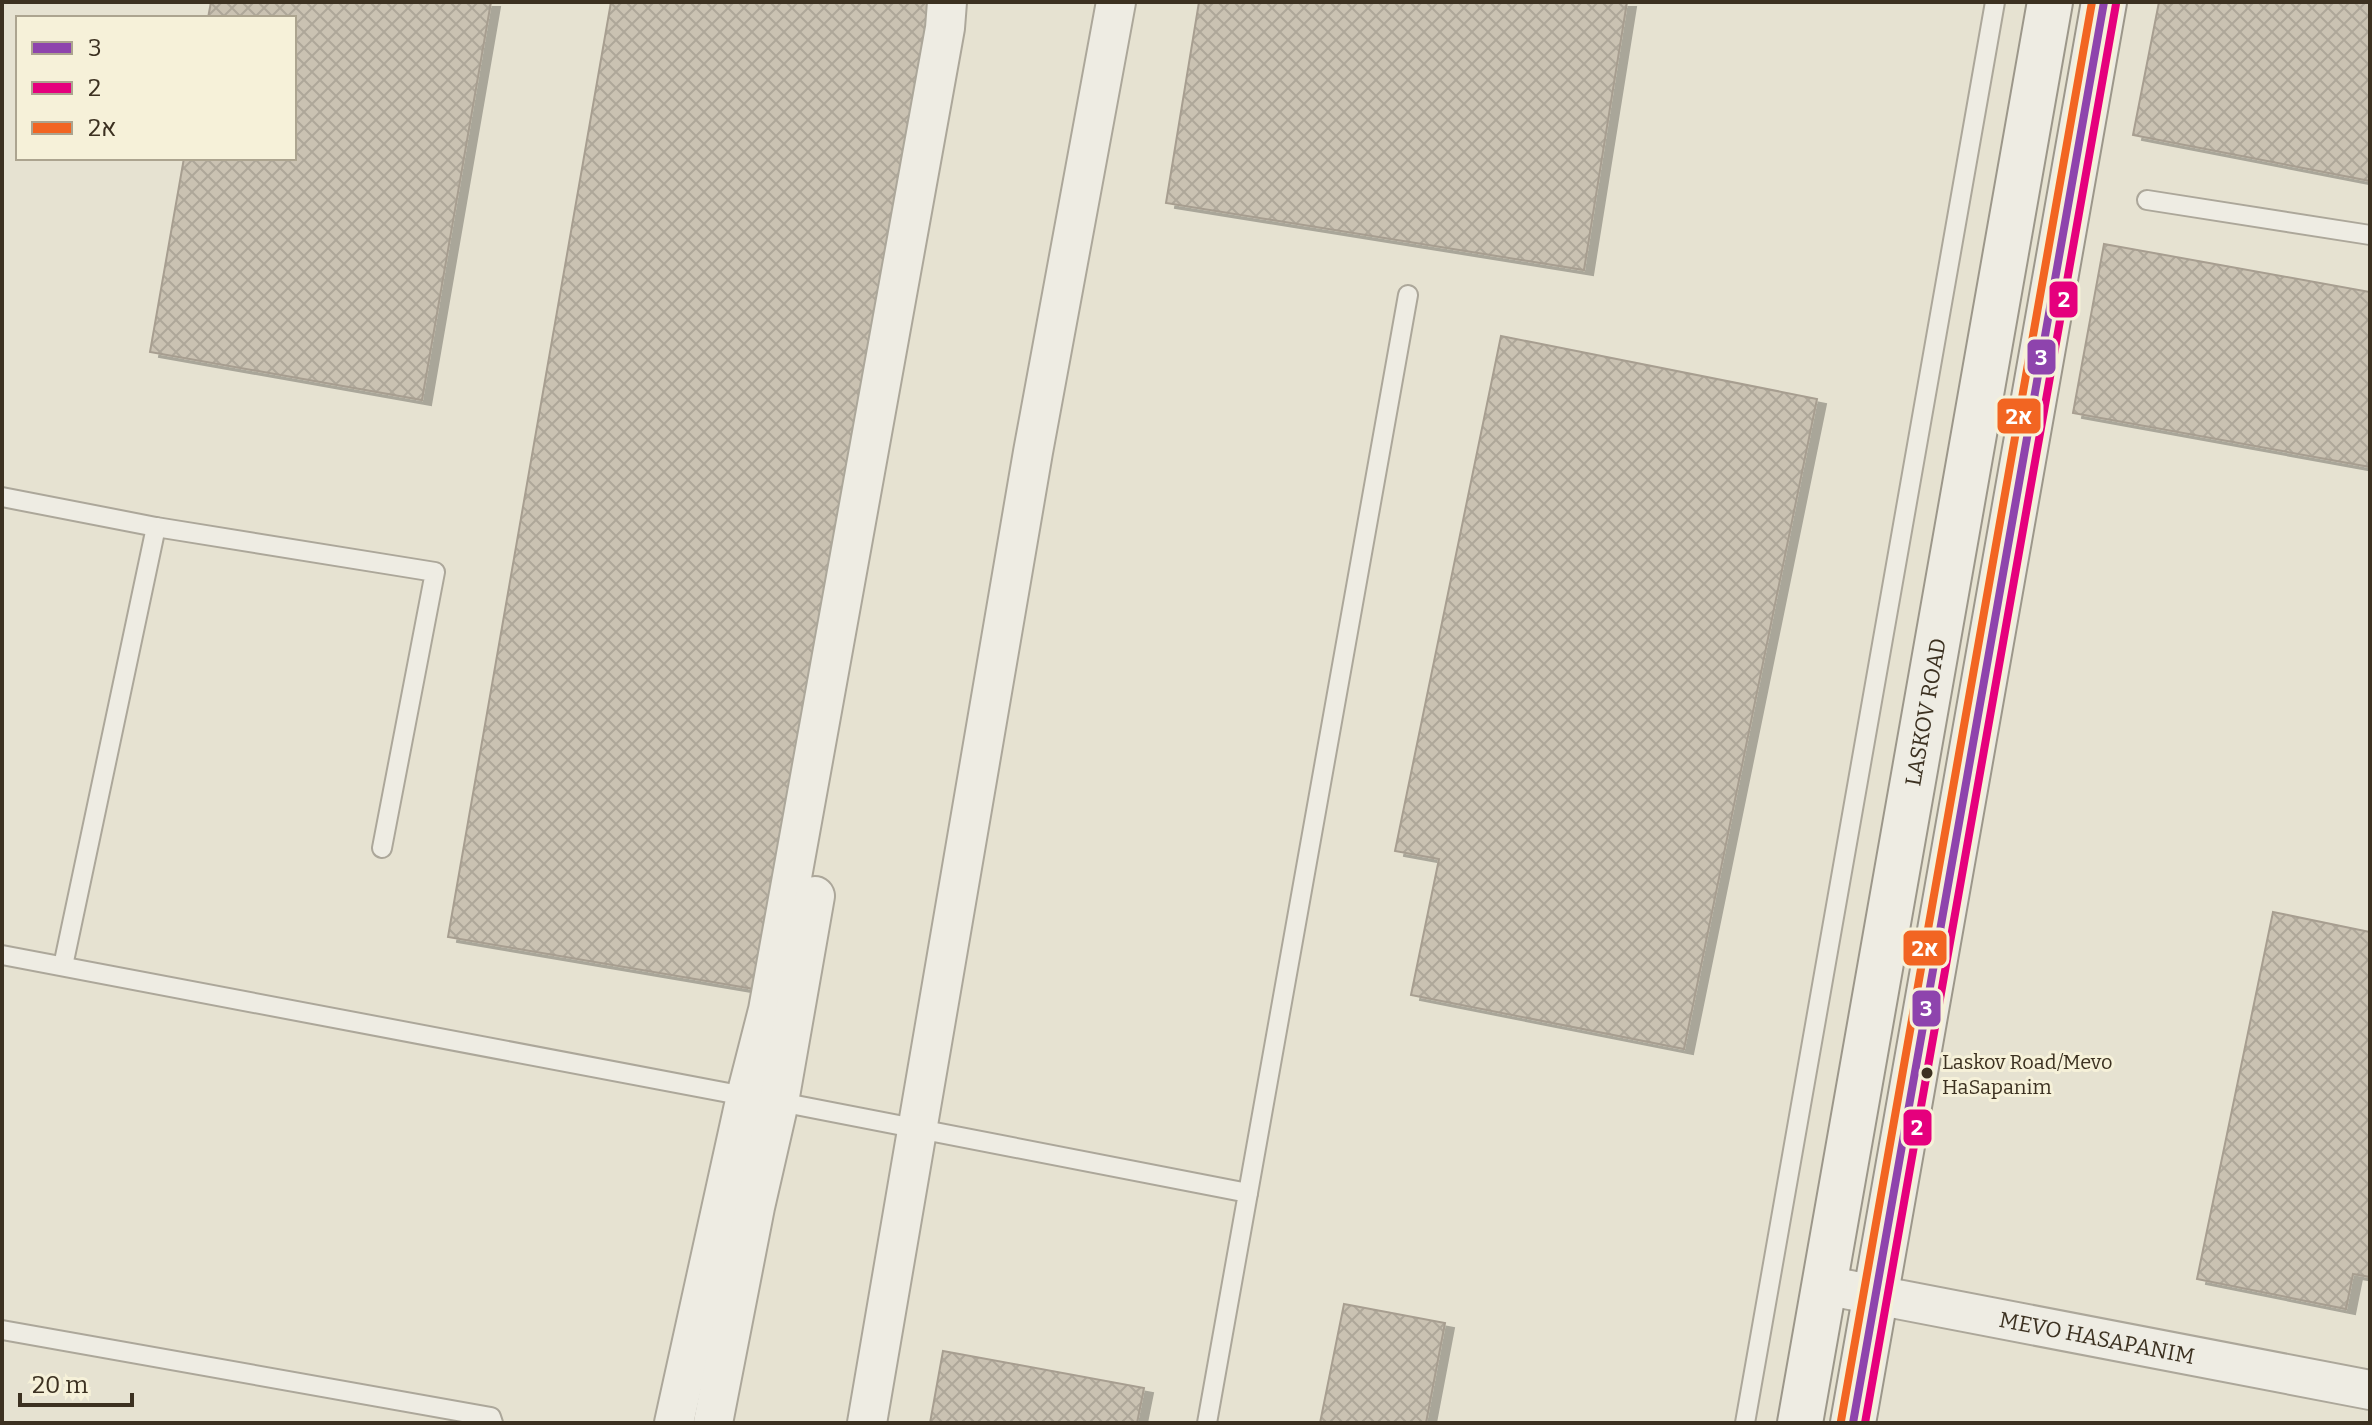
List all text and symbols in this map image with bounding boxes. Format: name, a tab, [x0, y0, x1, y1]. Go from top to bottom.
legend	[16, 16, 296, 160]
text: 3	[88, 34, 102, 62]
text: 2	[88, 74, 101, 102]
text: 2א	[88, 114, 116, 142]
line badge: 2	[2048, 280, 2079, 319]
text: 2	[2058, 286, 2070, 313]
line badge: 3	[2026, 338, 2057, 376]
text: 3	[2035, 344, 2047, 371]
line badge: 2א	[1996, 397, 2042, 435]
text: 2א	[2005, 403, 2033, 430]
street label: LASKOV ROAD	[1899, 636, 1951, 788]
line badge: 2א	[1902, 929, 1948, 967]
text: 2א	[1911, 935, 1939, 962]
line badge: 3	[1911, 989, 1942, 1028]
text: 3	[1920, 995, 1932, 1022]
place label: Laskov Road/Mevo HaSapanim	[1942, 1050, 2113, 1099]
marker: Laskov Road/Mevo HaSapanim	[1919, 1065, 1935, 1081]
line badge: 2	[1902, 1108, 1933, 1147]
text: 2	[1911, 1114, 1923, 1141]
street label: MEVO HASAPANIM	[1997, 1306, 2197, 1369]
scale bar	[20, 1357, 132, 1407]
text: 20 m	[32, 1371, 88, 1399]

